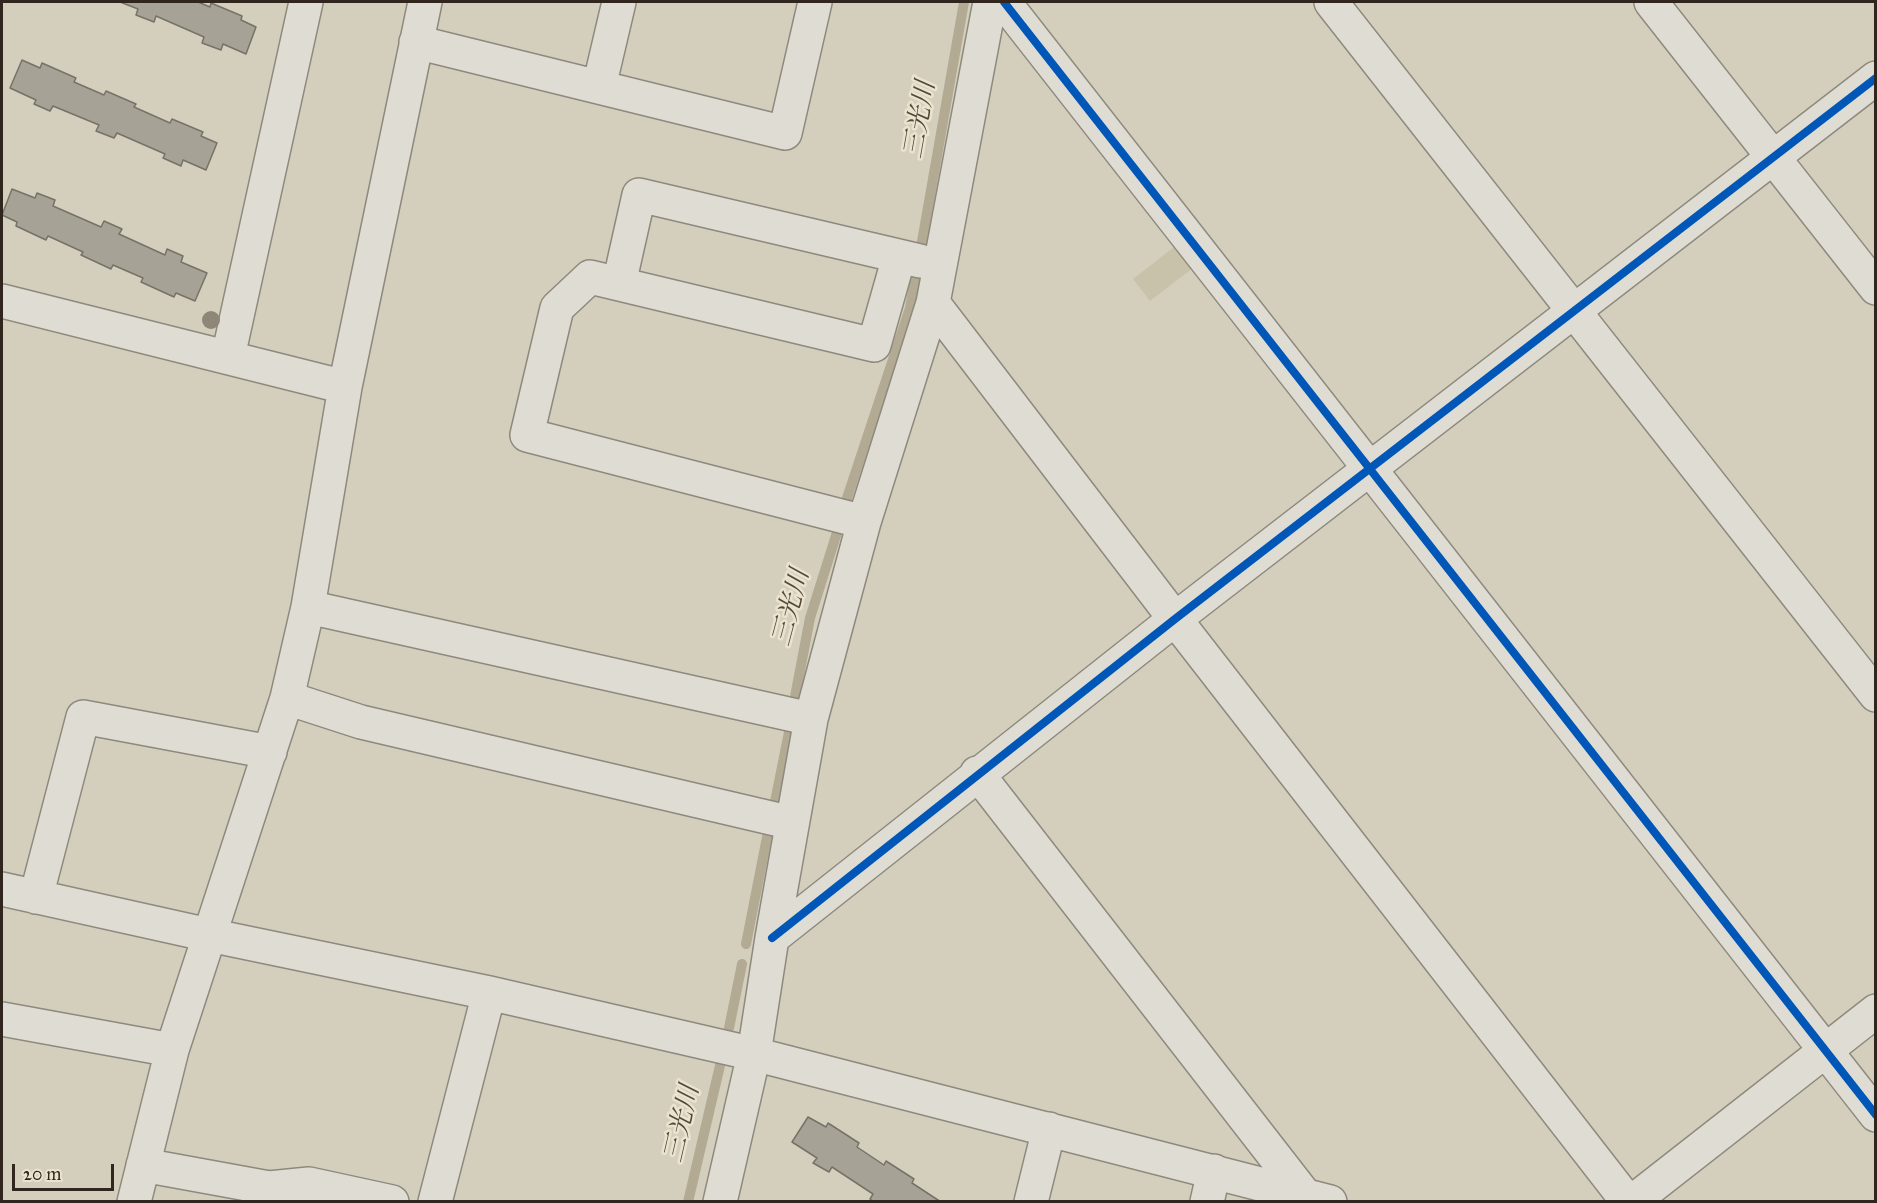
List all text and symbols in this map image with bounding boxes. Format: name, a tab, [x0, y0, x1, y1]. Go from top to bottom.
water label: 三光川	[899, 79, 943, 161]
water label: 三光川	[767, 566, 817, 650]
water label: 三光川	[659, 1082, 707, 1166]
scale bar	[15, 1152, 117, 1190]
text: 20 m	[23, 1163, 61, 1185]

